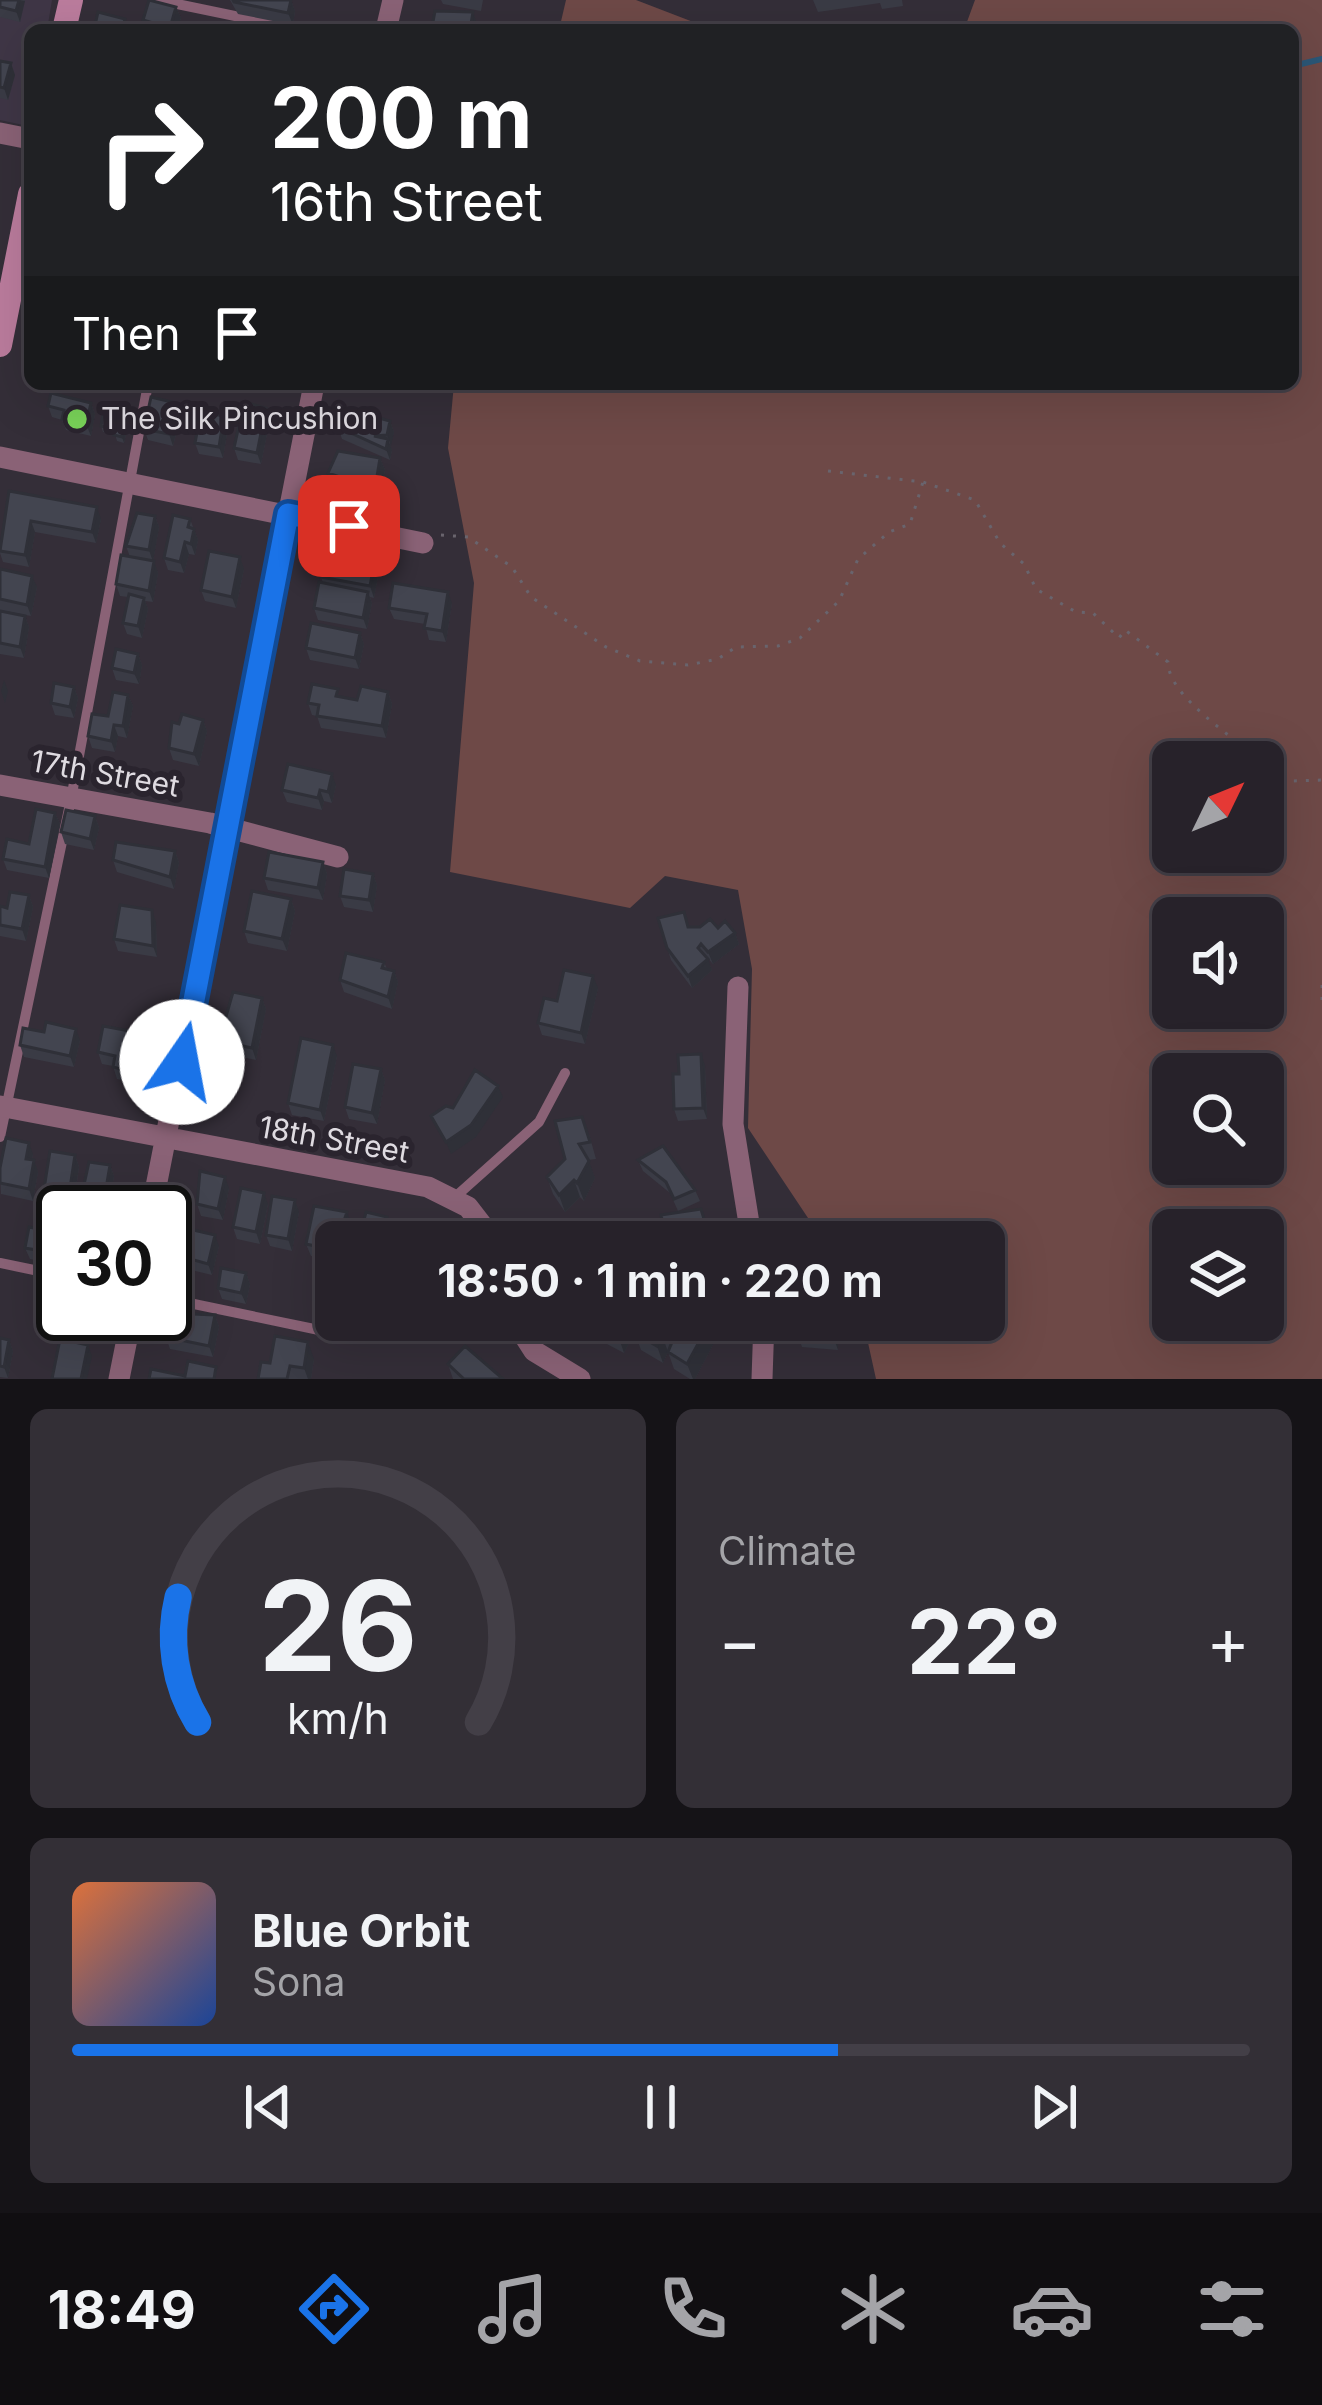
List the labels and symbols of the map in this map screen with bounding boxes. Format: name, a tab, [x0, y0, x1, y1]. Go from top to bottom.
place label: The Silk Pincushion	[101, 400, 378, 436]
marker: The Silk Pincushion	[64, 406, 90, 432]
pin	[298, 475, 400, 577]
north arrow	[1152, 741, 1284, 873]
street label: 17th Street	[28, 742, 182, 804]
position arrow	[119, 999, 245, 1125]
street label: 18th Street	[256, 1108, 412, 1170]
speed limit sign: 30	[36, 1185, 192, 1341]

